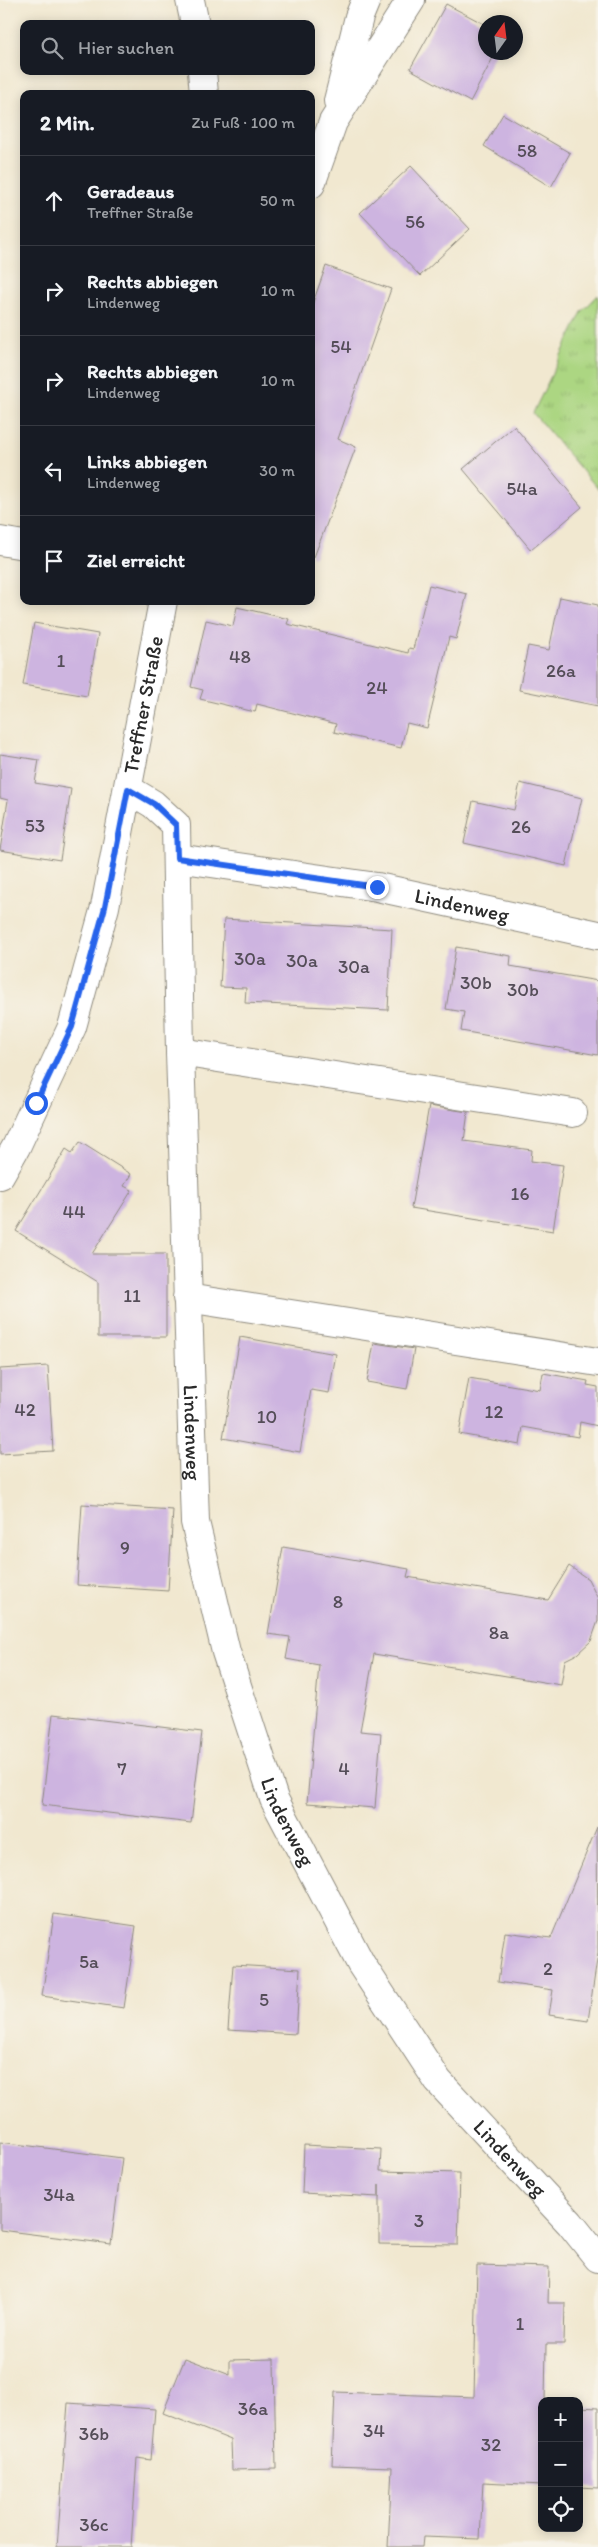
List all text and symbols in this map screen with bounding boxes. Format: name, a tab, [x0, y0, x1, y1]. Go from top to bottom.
north arrow	[478, 15, 523, 60]
search box	[20, 20, 315, 75]
icon: search	[38, 34, 66, 62]
text: Hier suchen	[78, 36, 174, 59]
text: 2 Min.	[40, 110, 95, 135]
text: Zu Fuß · 100 m	[191, 113, 295, 132]
house number: 58	[517, 139, 537, 162]
text: Geradeaus	[87, 180, 174, 203]
icon: ahead	[40, 187, 68, 215]
text: 50 m	[260, 191, 295, 210]
text: Treffner Straße	[87, 203, 193, 222]
house number: 56	[405, 210, 425, 233]
text: Rechts abbiegen	[87, 270, 218, 293]
icon: right	[40, 277, 68, 305]
text: 10 m	[261, 281, 295, 300]
text: Lindenweg	[87, 293, 160, 312]
house number: 54	[330, 335, 352, 358]
text: Rechts abbiegen	[87, 360, 218, 383]
icon: right	[40, 367, 68, 395]
text: 10 m	[261, 371, 295, 390]
text: Lindenweg	[87, 383, 160, 402]
text: Links abbiegen	[87, 450, 207, 473]
icon: left	[40, 457, 68, 485]
text: 30 m	[259, 461, 295, 480]
text: Lindenweg	[87, 473, 160, 492]
house number: 54a	[506, 477, 538, 500]
icon: arrive	[40, 547, 68, 575]
text: Ziel erreicht	[87, 549, 185, 572]
street label: Treffner Straße	[118, 634, 168, 776]
house number: 48	[229, 645, 251, 668]
house number: 1	[57, 649, 66, 672]
house number: 26a	[546, 659, 576, 682]
house number: 24	[366, 676, 388, 699]
house number: 53	[25, 814, 45, 837]
house number: 26	[511, 815, 531, 838]
route end	[366, 876, 389, 899]
street label: Lindenweg	[412, 883, 512, 927]
house number: 30a	[234, 947, 266, 970]
house number: 30a	[286, 949, 318, 972]
house number: 30a	[338, 955, 370, 978]
house number: 30b	[460, 971, 492, 994]
house number: 30b	[507, 978, 539, 1001]
route start	[25, 1092, 48, 1115]
house number: 16	[511, 1182, 529, 1205]
house number: 44	[63, 1200, 85, 1223]
house number: 11	[123, 1284, 141, 1307]
street label: Lindenweg	[179, 1384, 207, 1481]
house number: 42	[14, 1398, 36, 1421]
house number: 12	[485, 1400, 503, 1423]
house number: 10	[257, 1405, 277, 1428]
house number: 9	[120, 1536, 130, 1559]
house number: 8	[333, 1590, 343, 1613]
house number: 8a	[489, 1621, 509, 1644]
house number: 7	[117, 1757, 127, 1780]
house number: 4	[338, 1757, 350, 1780]
street label: Lindenweg	[256, 1774, 320, 1871]
house number: 5a	[79, 1950, 99, 1973]
house number: 2	[543, 1957, 553, 1980]
house number: 5	[259, 1988, 269, 2011]
street label: Lindenweg	[468, 2114, 552, 2202]
house number: 34a	[43, 2183, 75, 2206]
house number: 3	[414, 2209, 424, 2232]
house number: 1	[516, 2312, 525, 2335]
house number: 36a	[238, 2397, 268, 2420]
map controls	[538, 2397, 583, 2532]
button: +	[538, 2397, 583, 2442]
house number: 34	[363, 2419, 385, 2442]
house number: 36b	[79, 2422, 109, 2445]
house number: 32	[481, 2433, 501, 2456]
button: −	[538, 2442, 583, 2487]
button: locate	[538, 2487, 583, 2532]
house number: 36c	[79, 2513, 109, 2536]

